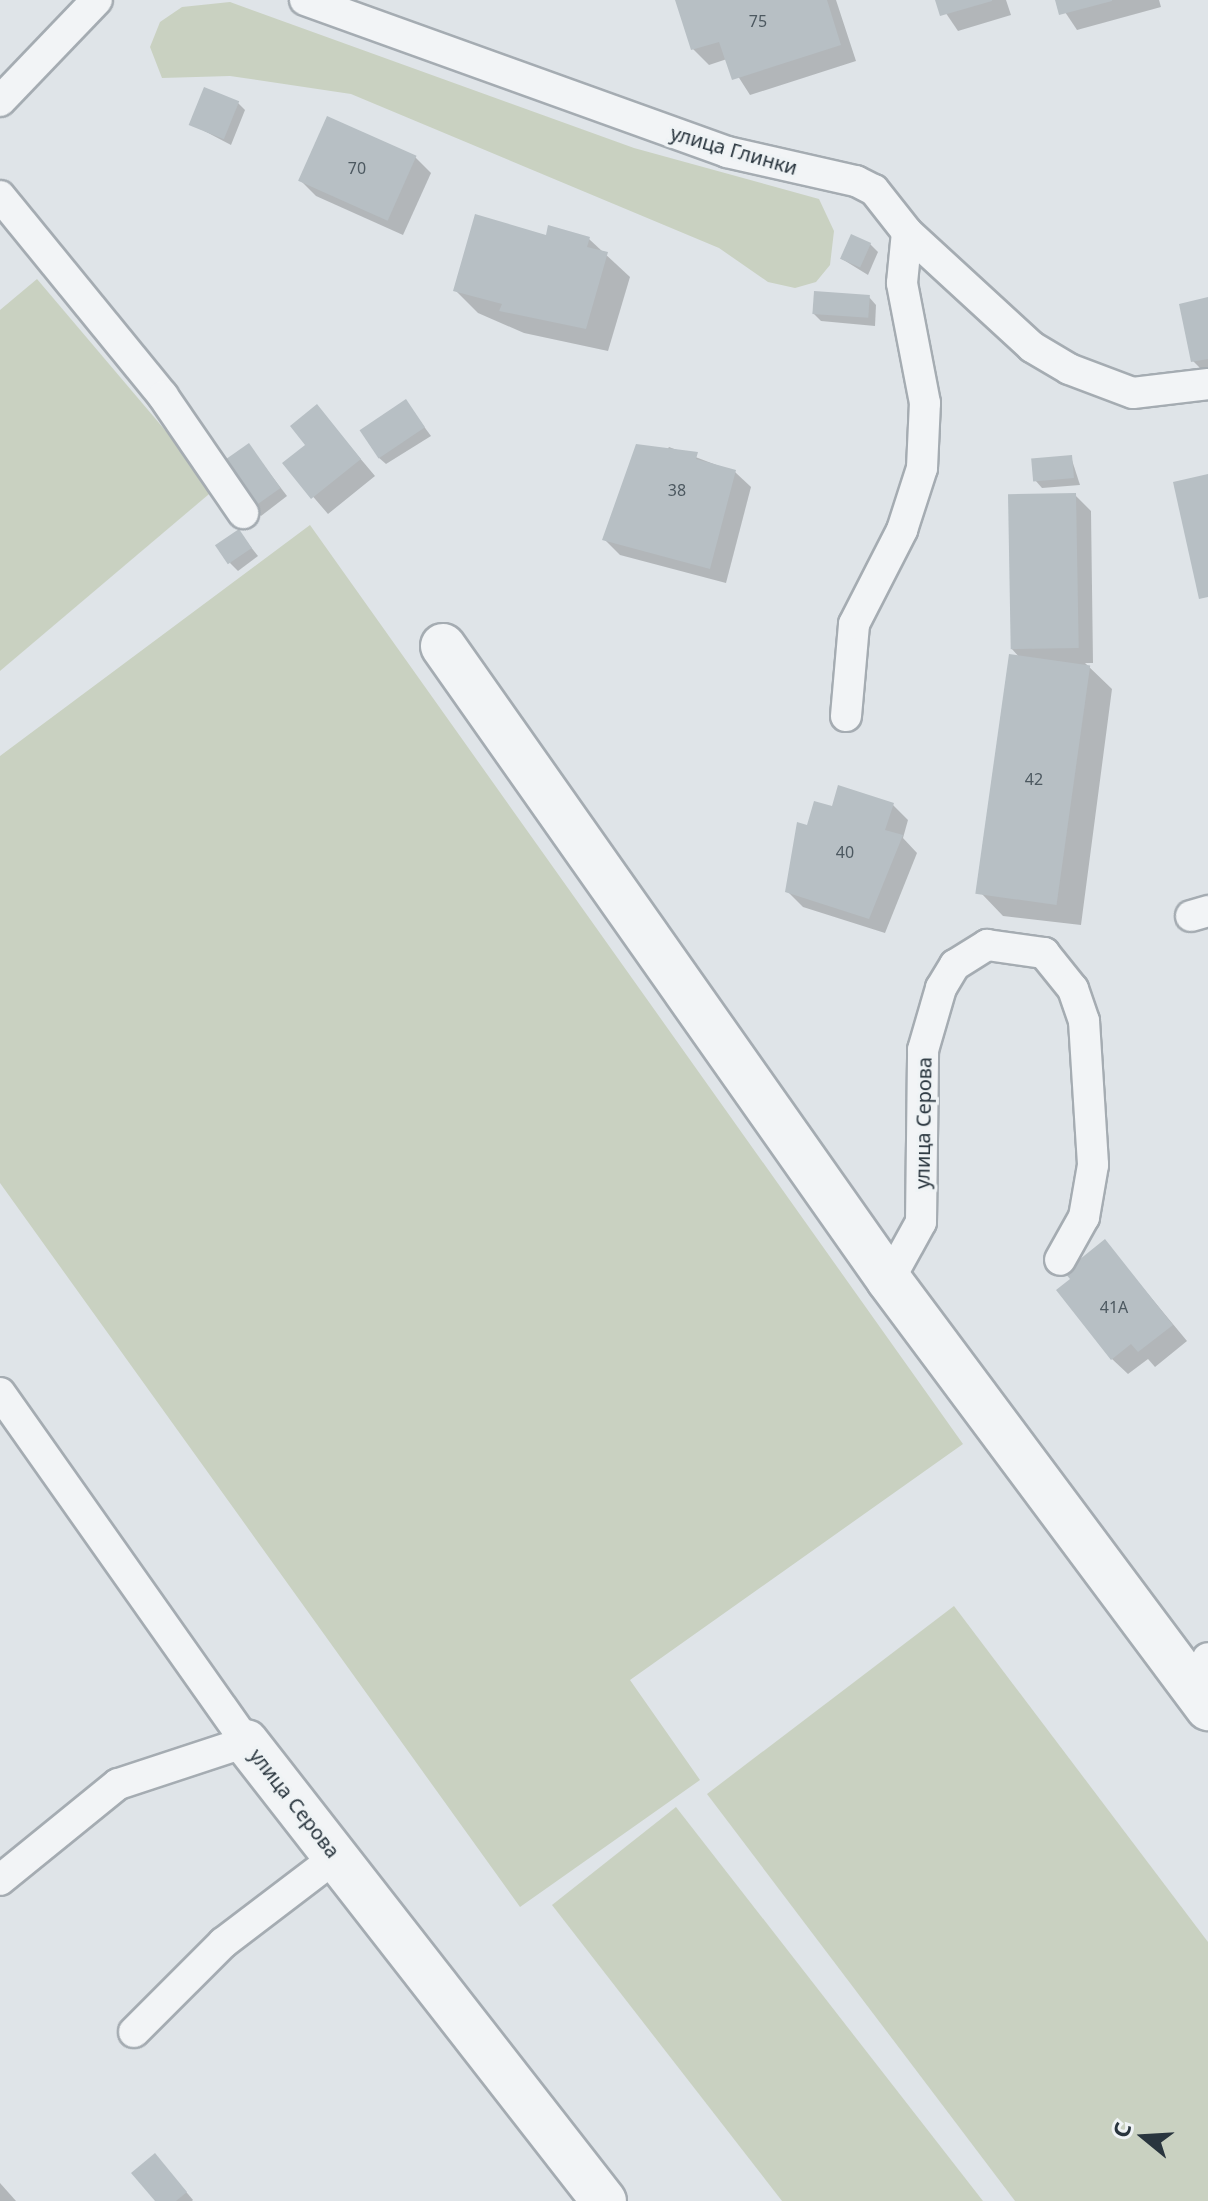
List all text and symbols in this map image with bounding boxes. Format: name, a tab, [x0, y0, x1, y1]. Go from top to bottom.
house number: 75	[749, 11, 767, 31]
street label: улица Глинки	[668, 120, 800, 180]
house number: 70	[348, 158, 366, 178]
house number: 38	[668, 480, 686, 500]
house number: 42	[1025, 769, 1043, 789]
house number: 40	[836, 842, 854, 862]
street label: улица Серова	[910, 1057, 936, 1189]
house number: 41А	[1100, 1297, 1128, 1317]
street label: улица Серова	[245, 1744, 345, 1862]
north arrow	[1104, 2097, 1184, 2177]
text: С	[1105, 2118, 1138, 2141]

